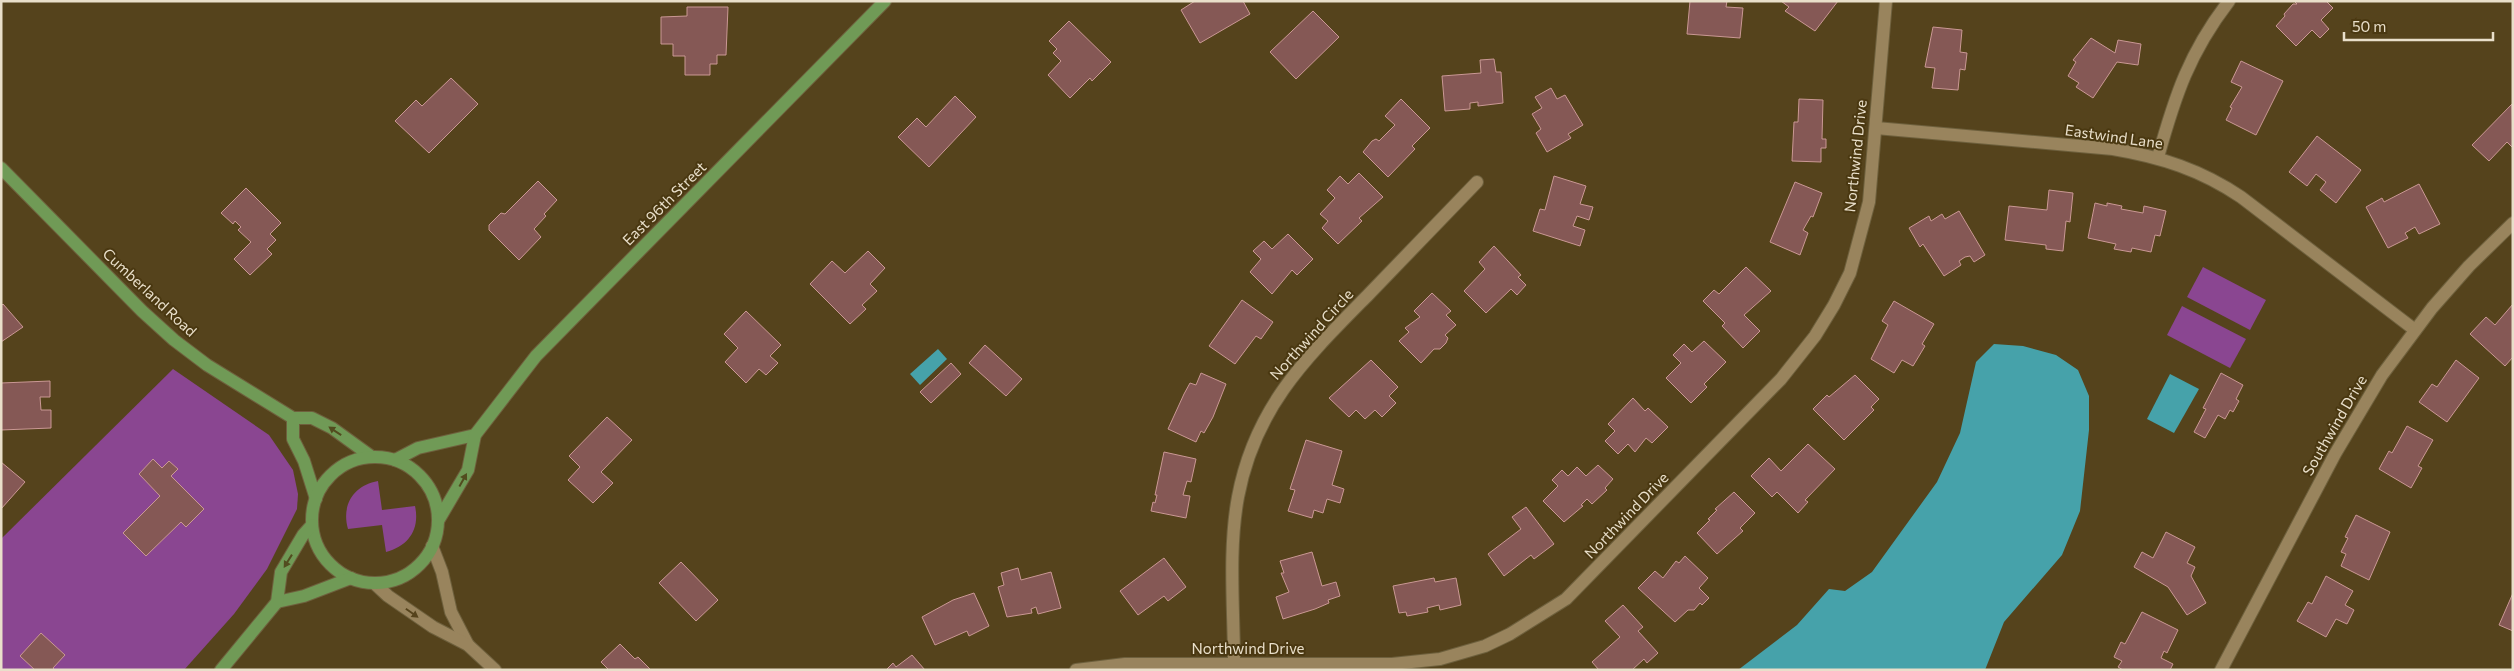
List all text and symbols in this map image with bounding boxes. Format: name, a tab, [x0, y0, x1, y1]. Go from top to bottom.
scale bar	[2344, 10, 2493, 42]
text: 50 m	[2352, 17, 2386, 35]
street label: Northwind Drive	[1840, 99, 1870, 213]
street label: Eastwind Lane	[2064, 120, 2164, 152]
street label: East 96th Street	[618, 157, 710, 249]
street label: Cumberland Road	[99, 244, 201, 340]
street label: Northwind Circle	[1266, 285, 1356, 383]
street label: Southwind Drive	[2298, 372, 2370, 478]
one-way arrow	[329, 426, 342, 436]
street label: Northwind Drive	[1580, 468, 1672, 562]
one-way arrow	[458, 474, 467, 487]
one-way arrow	[284, 554, 293, 567]
one-way arrow	[406, 608, 419, 618]
street label: Northwind Drive	[1191, 639, 1305, 657]

